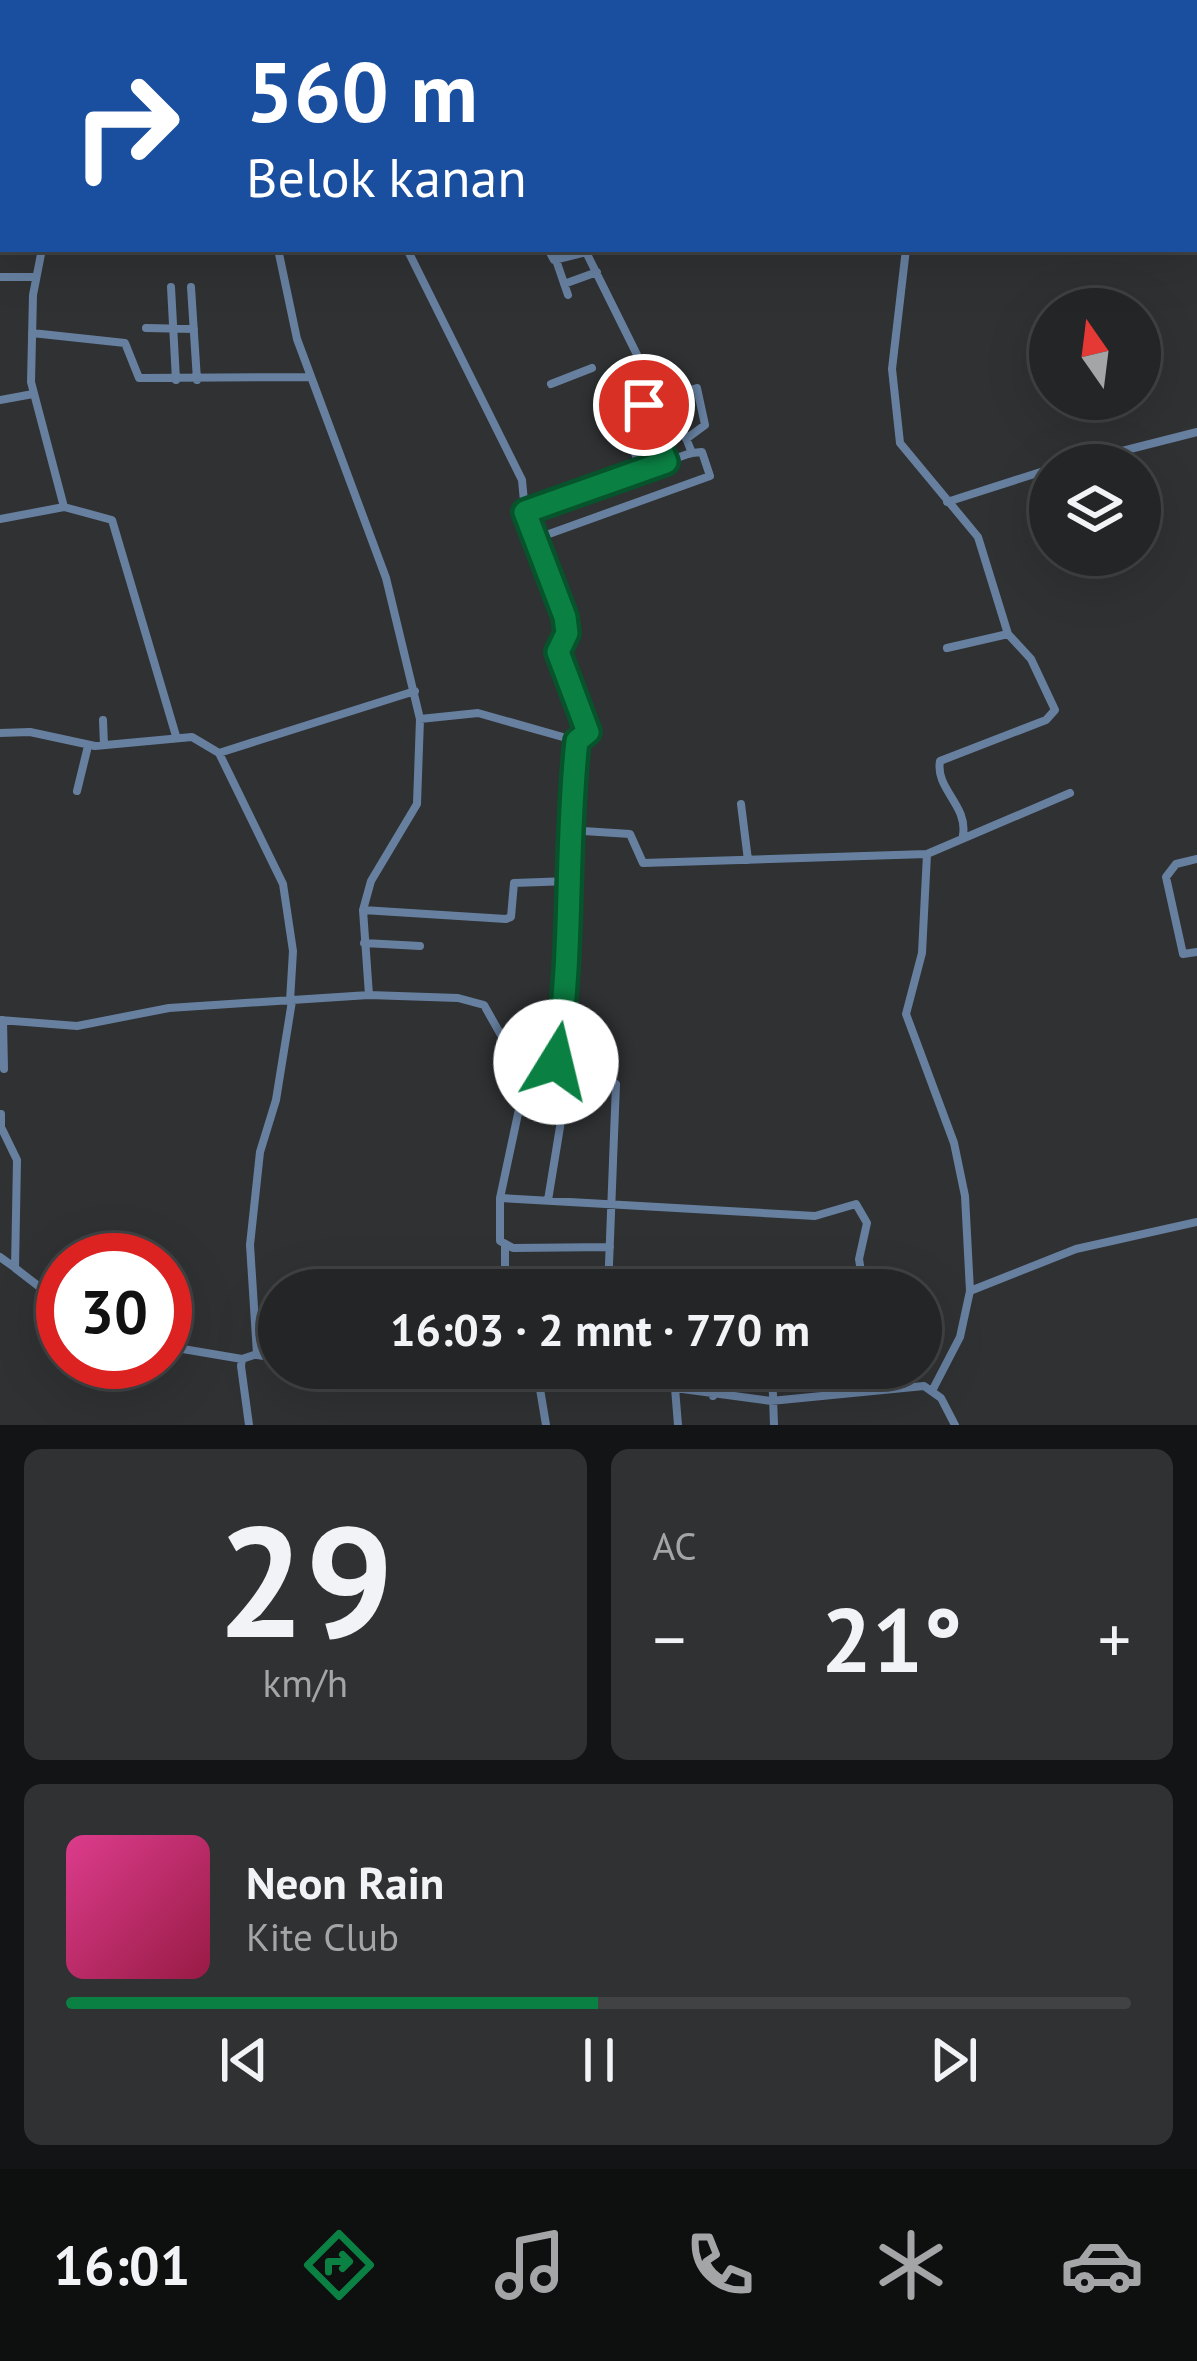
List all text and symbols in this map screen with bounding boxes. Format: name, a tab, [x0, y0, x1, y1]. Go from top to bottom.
text: 560 m	[246, 36, 478, 145]
icon: right	[48, 48, 204, 204]
text: Belok kanan	[246, 142, 527, 212]
north arrow	[1029, 288, 1161, 420]
map controls	[1029, 288, 1161, 576]
pin	[593, 354, 695, 456]
icon: arrive	[611, 372, 677, 438]
button: layers	[1029, 444, 1161, 576]
position arrow	[493, 999, 619, 1125]
speed limit sign: 30	[36, 1233, 192, 1389]
text: 16:03 · 2 mnt · 770 m	[390, 1300, 810, 1358]
text: 29	[217, 1478, 394, 1680]
text: AC	[653, 1520, 697, 1571]
text: 21°	[821, 1580, 962, 1697]
text: −	[653, 1596, 686, 1681]
text: +	[1098, 1596, 1131, 1681]
text: km/h	[263, 1657, 348, 1708]
text: Neon Rain	[246, 1853, 444, 1911]
text: Kite Club	[246, 1911, 399, 1962]
icon: previous	[211, 2027, 277, 2093]
icon: pause	[566, 2027, 632, 2093]
icon: next	[921, 2027, 987, 2093]
icon: directions	[297, 2223, 381, 2307]
icon: music	[488, 2223, 572, 2307]
icon: phone	[678, 2223, 762, 2307]
icon: climate	[869, 2223, 953, 2307]
icon: car	[1060, 2223, 1144, 2307]
text: 16:01	[53, 2230, 190, 2300]

